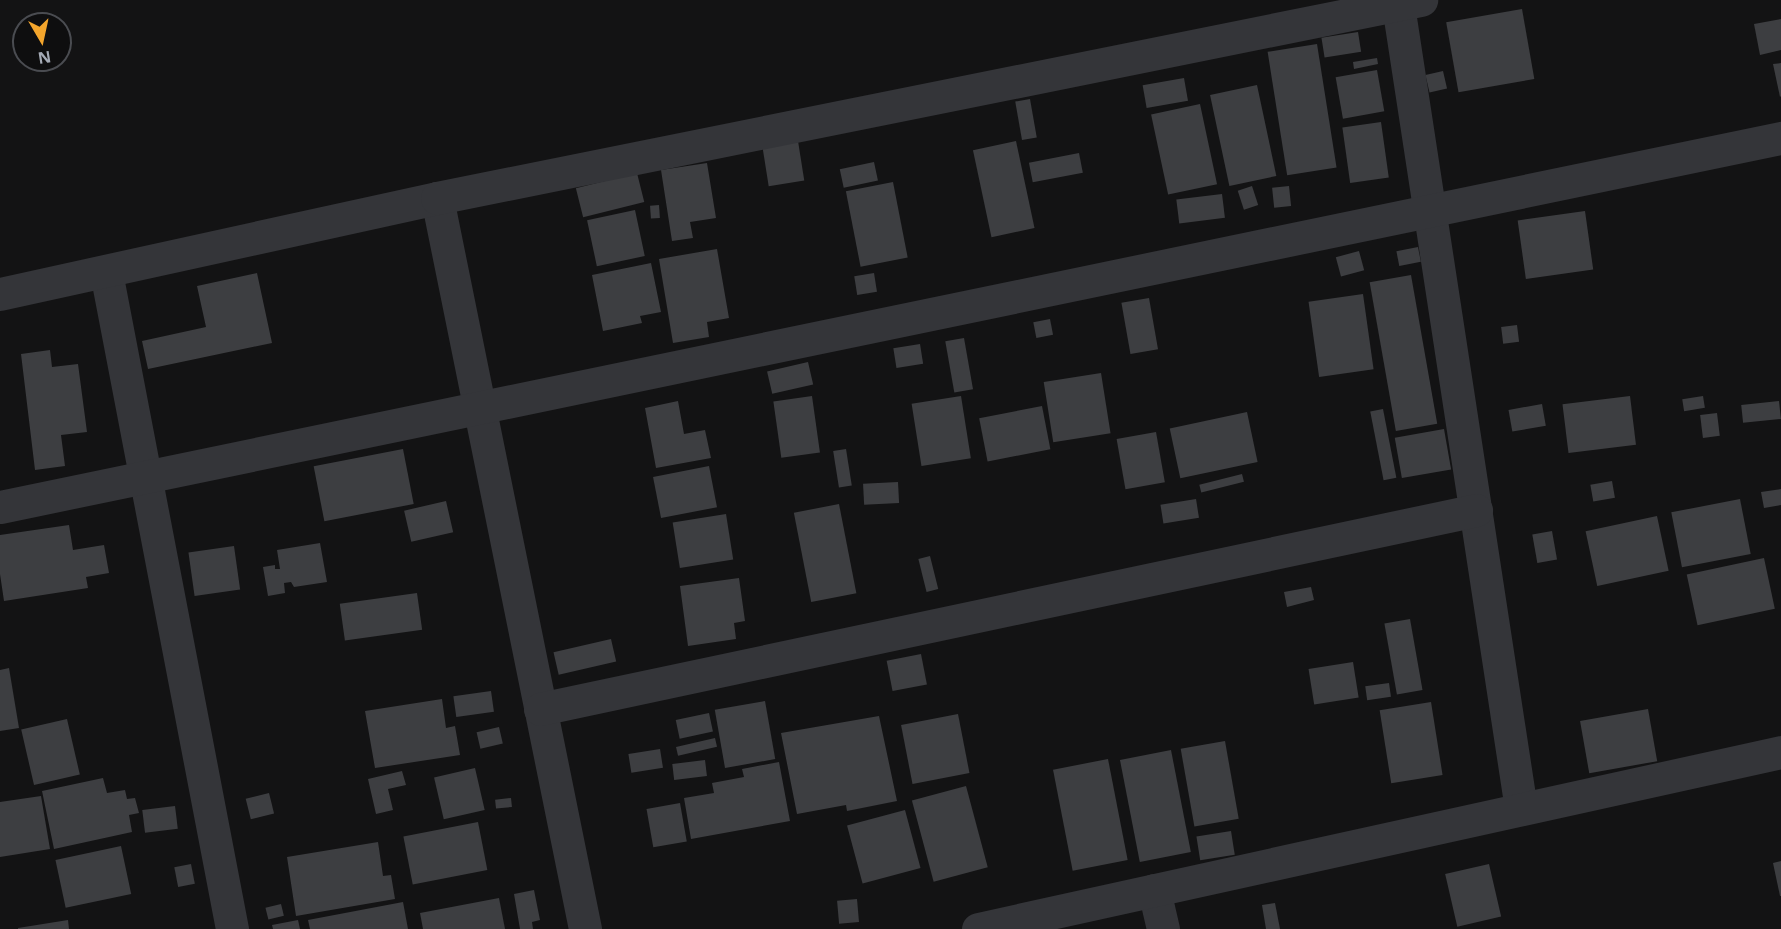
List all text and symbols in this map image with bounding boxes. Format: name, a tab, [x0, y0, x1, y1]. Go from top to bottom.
north arrow	[12, 12, 72, 72]
text: N	[36, 46, 53, 70]

